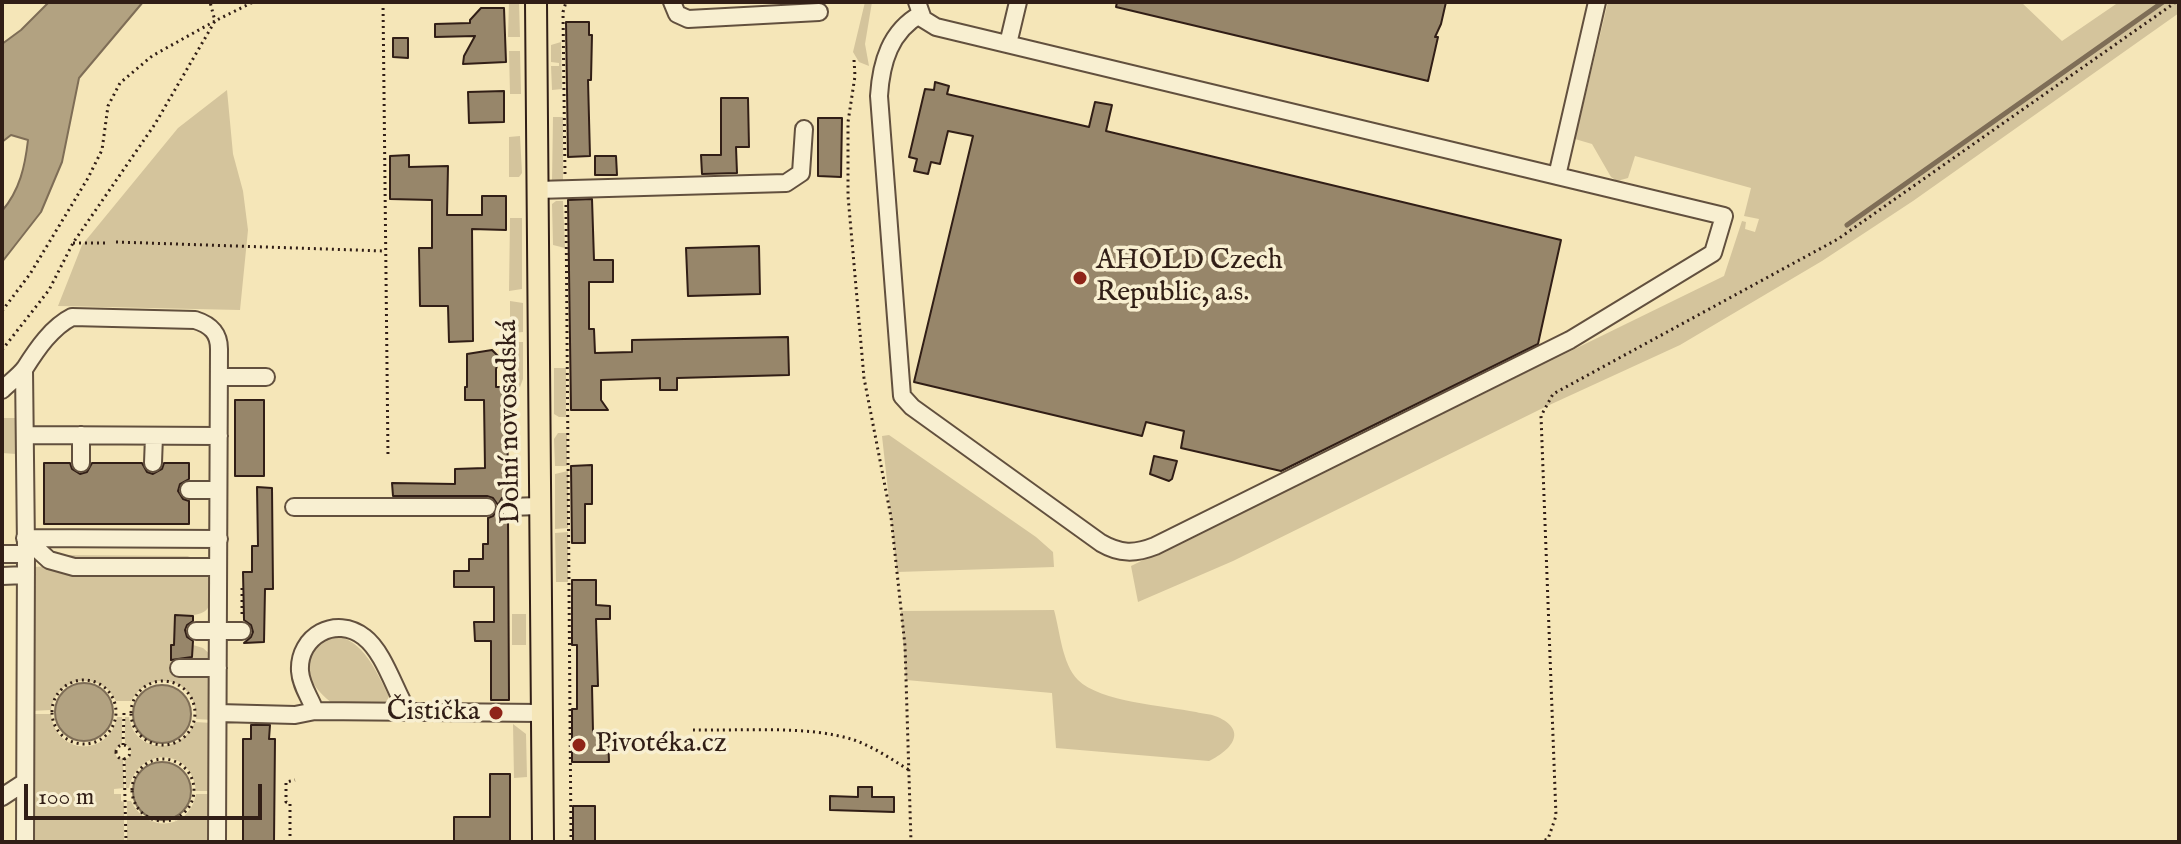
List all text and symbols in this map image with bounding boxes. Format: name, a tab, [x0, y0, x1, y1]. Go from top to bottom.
place label: AHOLD Czech Republic, a.s.	[1096, 245, 1283, 311]
marker: AHOLD Czech Republic, a.s.	[1071, 269, 1089, 287]
street label: Dolní novosadská	[492, 319, 530, 525]
place label: Čistička	[387, 696, 480, 730]
marker: Čistička	[487, 704, 505, 722]
place label: Pivotéka.cz	[595, 728, 727, 762]
marker: Pivotéka.cz	[570, 736, 588, 754]
scale bar	[28, 768, 266, 818]
text: 100 m	[38, 782, 94, 813]

